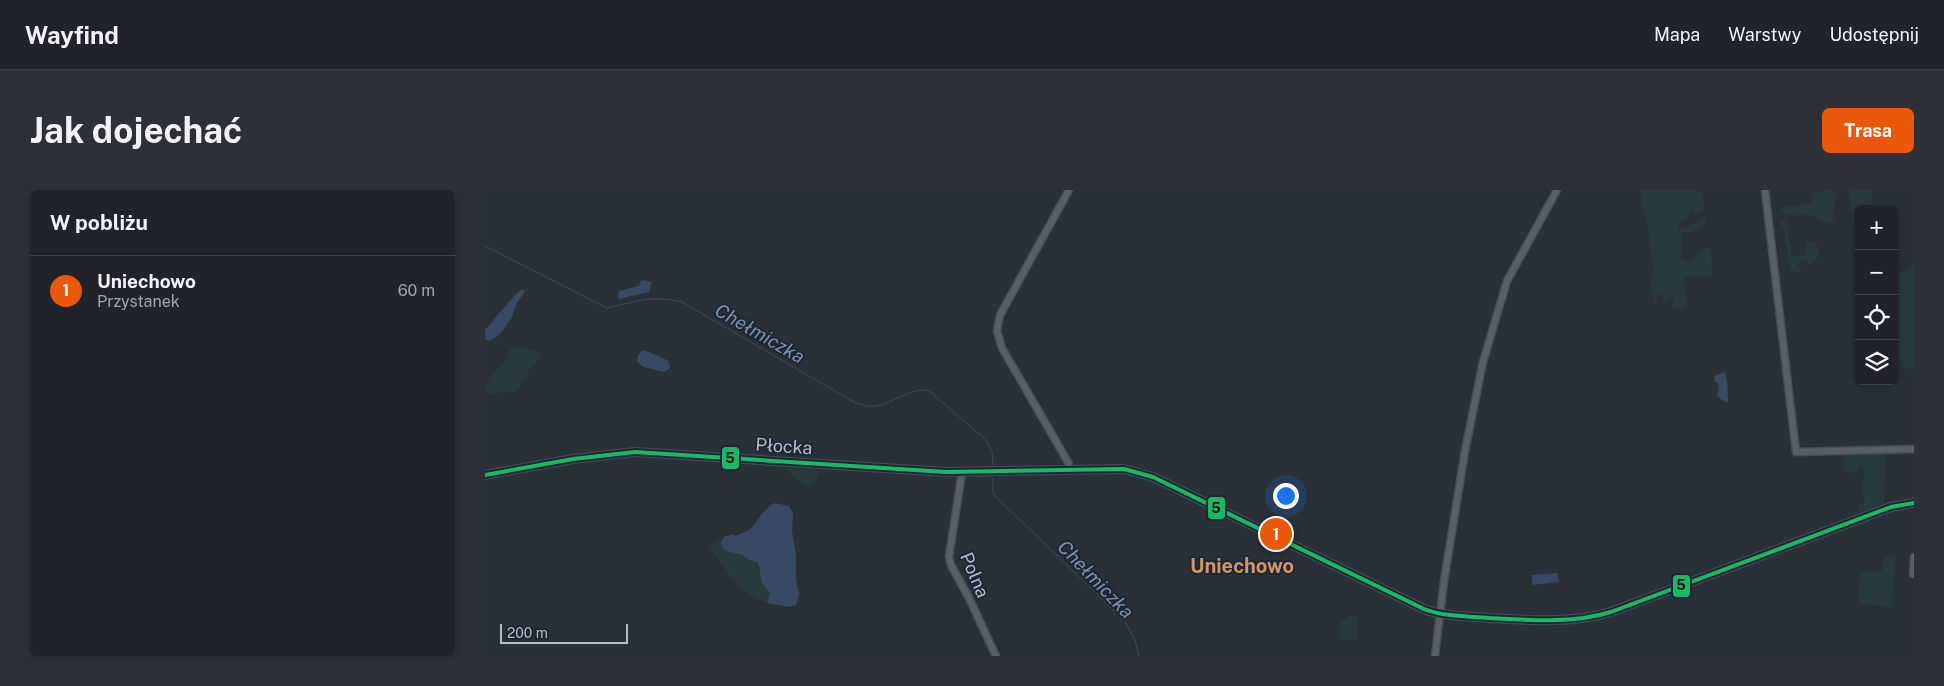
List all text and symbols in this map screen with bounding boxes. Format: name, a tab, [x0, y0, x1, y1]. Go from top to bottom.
text: Wayfind	[25, 21, 119, 49]
text: Mapa	[1654, 24, 1700, 45]
text: Warstwy	[1728, 24, 1801, 45]
text: Udostępnij	[1829, 24, 1919, 45]
button: Trasa	[1822, 108, 1914, 153]
text: Jak dojechać	[30, 110, 242, 151]
map controls	[1854, 205, 1899, 385]
button: +	[1854, 205, 1899, 250]
text: W pobliżu	[50, 210, 148, 235]
button: −	[1854, 250, 1899, 295]
text: Uniechowo	[97, 270, 196, 292]
text: 1	[63, 281, 69, 300]
text: 60 m	[398, 281, 435, 300]
text: Przystanek	[97, 292, 180, 311]
button: locate	[1854, 295, 1899, 340]
water label: Chełmiczka	[711, 299, 809, 367]
button: layers	[1854, 340, 1899, 385]
street label: Płocka	[755, 434, 813, 458]
line badge: 5	[721, 446, 740, 470]
text: 5	[725, 450, 735, 466]
your location	[1273, 483, 1299, 509]
line badge: 5	[1207, 496, 1226, 520]
text: 5	[1211, 500, 1221, 516]
pin: 1	[1260, 515, 1292, 553]
water label: Chełmiczka	[1053, 536, 1139, 622]
street label: Polna	[956, 549, 994, 601]
district label: Uniechowo	[1190, 554, 1294, 578]
line badge: 5	[1672, 574, 1691, 598]
text: 5	[1676, 577, 1686, 593]
scale bar	[500, 621, 627, 644]
text: 200 m	[507, 625, 548, 641]

